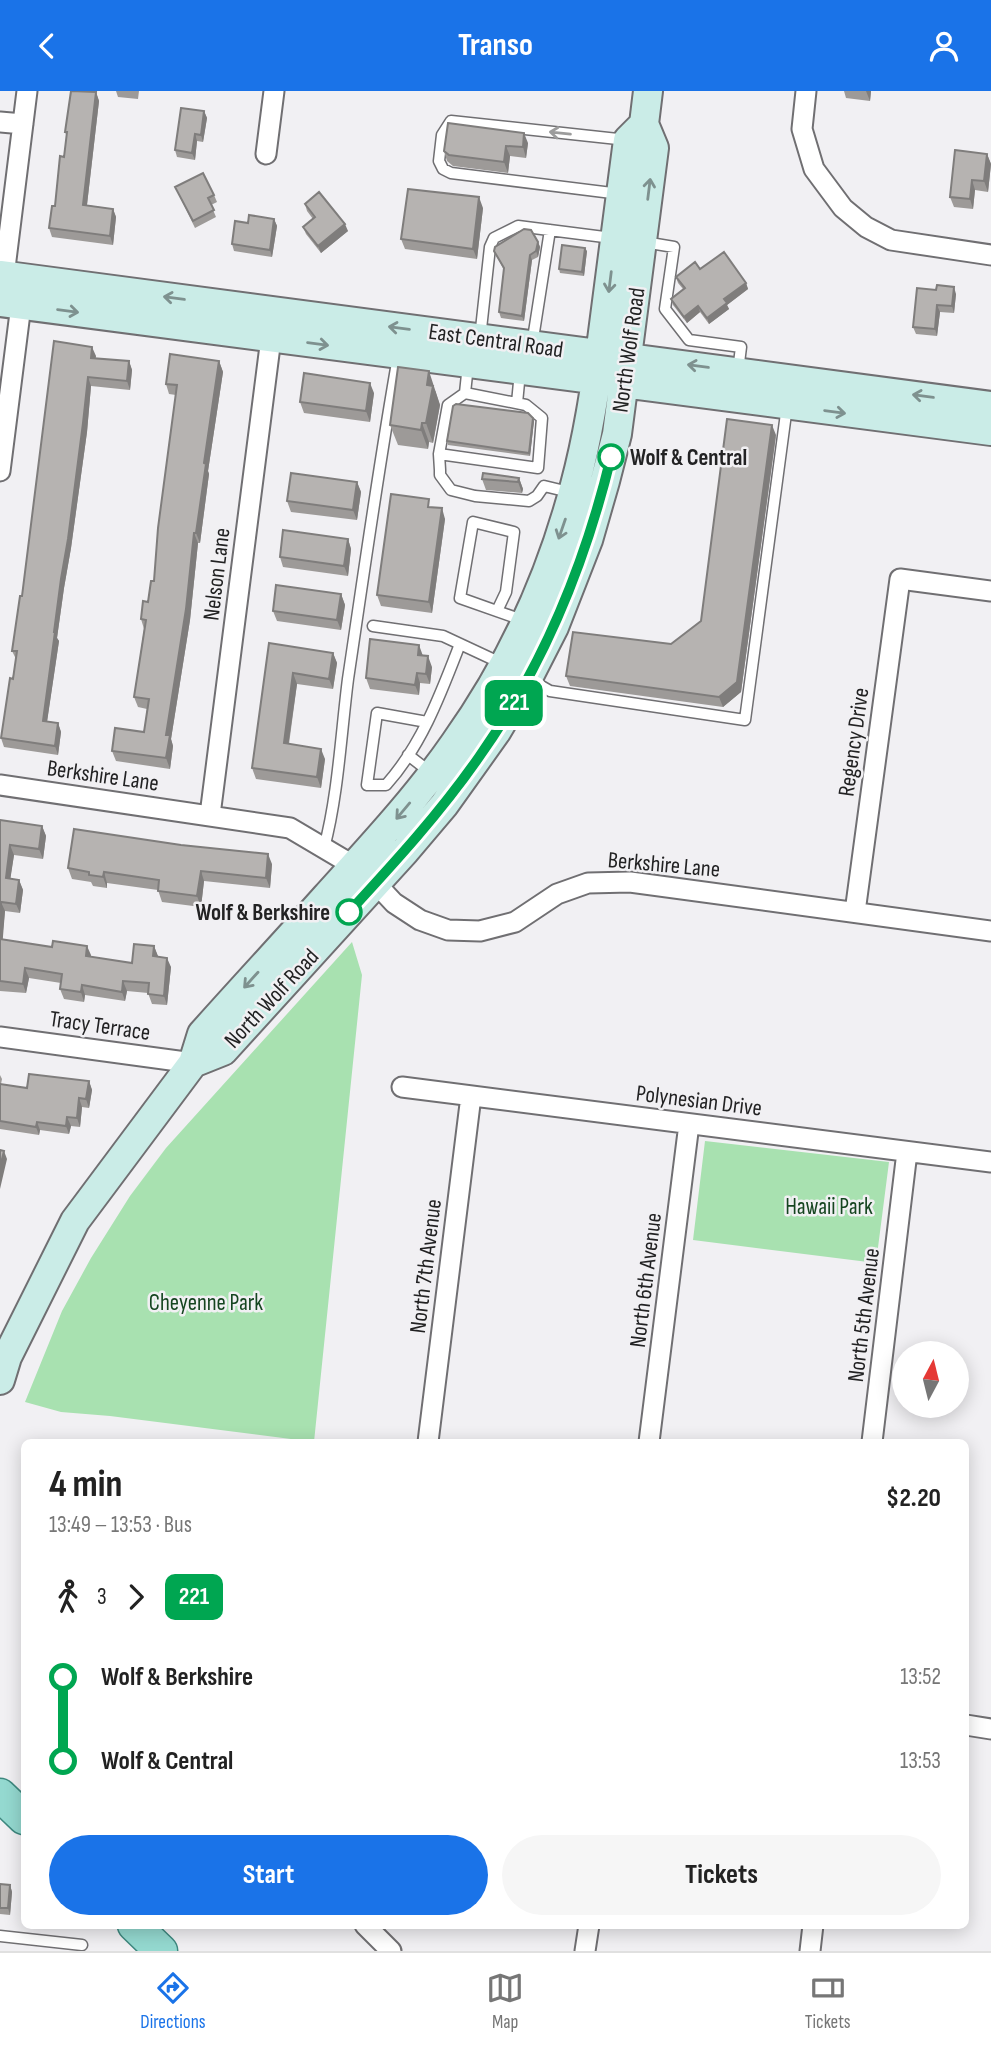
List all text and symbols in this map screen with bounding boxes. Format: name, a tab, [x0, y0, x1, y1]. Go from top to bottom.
text: Transo	[458, 26, 533, 65]
icon: back	[28, 27, 66, 65]
icon: person	[925, 27, 963, 65]
one-way arrow	[549, 127, 572, 140]
one-way arrow	[643, 178, 656, 200]
one-way arrow	[603, 270, 616, 293]
street label: North Wolf Road	[606, 286, 652, 414]
one-way arrow	[163, 291, 186, 304]
one-way arrow	[56, 305, 79, 318]
street label: East Central Road	[427, 318, 565, 364]
one-way arrow	[389, 321, 411, 334]
one-way arrow	[306, 338, 328, 351]
one-way arrow	[687, 360, 710, 373]
one-way arrow	[913, 389, 935, 402]
one-way arrow	[823, 405, 846, 418]
marker: Wolf & Central	[598, 444, 624, 470]
place label: Wolf & Central	[630, 444, 747, 472]
one-way arrow	[555, 518, 568, 540]
street label: Nelson Lane	[197, 526, 237, 622]
line badge: 221	[474, 680, 554, 726]
street label: Regency Drive	[833, 686, 875, 798]
text: 221	[499, 688, 529, 717]
street label: Berkshire Lane	[45, 754, 161, 798]
one-way arrow	[395, 801, 411, 819]
street label: Berkshire Lane	[607, 846, 721, 884]
place label: Wolf & Berkshire	[196, 899, 330, 927]
marker: Wolf & Berkshire	[336, 899, 362, 925]
street label: North Wolf Road	[219, 943, 325, 1054]
one-way arrow	[243, 971, 259, 989]
street label: Tracy Terrace	[48, 1005, 152, 1047]
street label: Polynesian Drive	[634, 1079, 763, 1123]
park label: Hawaii Park	[785, 1193, 873, 1221]
street label: North 7th Avenue	[404, 1198, 448, 1335]
street label: North 6th Avenue	[624, 1211, 668, 1349]
street label: North 5th Avenue	[842, 1247, 886, 1384]
park label: Cheyenne Park	[149, 1289, 263, 1317]
north arrow	[892, 1341, 970, 1417]
map controls	[892, 1341, 969, 1418]
text: 4 min	[49, 1462, 122, 1507]
text: $2.20	[886, 1483, 941, 1514]
text: 13:49 – 13:53 · Bus	[49, 1511, 192, 1539]
icon: walk	[49, 1578, 87, 1616]
icon: forward	[117, 1578, 155, 1616]
text: 221	[179, 1582, 209, 1611]
text: 3	[97, 1583, 107, 1611]
text: Wolf & Berkshire	[101, 1662, 253, 1693]
text: 13:52	[900, 1663, 941, 1691]
text: Wolf & Central	[101, 1746, 233, 1777]
text: 13:53	[900, 1747, 941, 1775]
button: Start	[49, 1835, 488, 1915]
button: Tickets	[502, 1835, 941, 1915]
tab: Directions	[140, 1969, 206, 2034]
tab: Map	[486, 1969, 524, 2034]
tab: Tickets	[805, 1969, 851, 2034]

